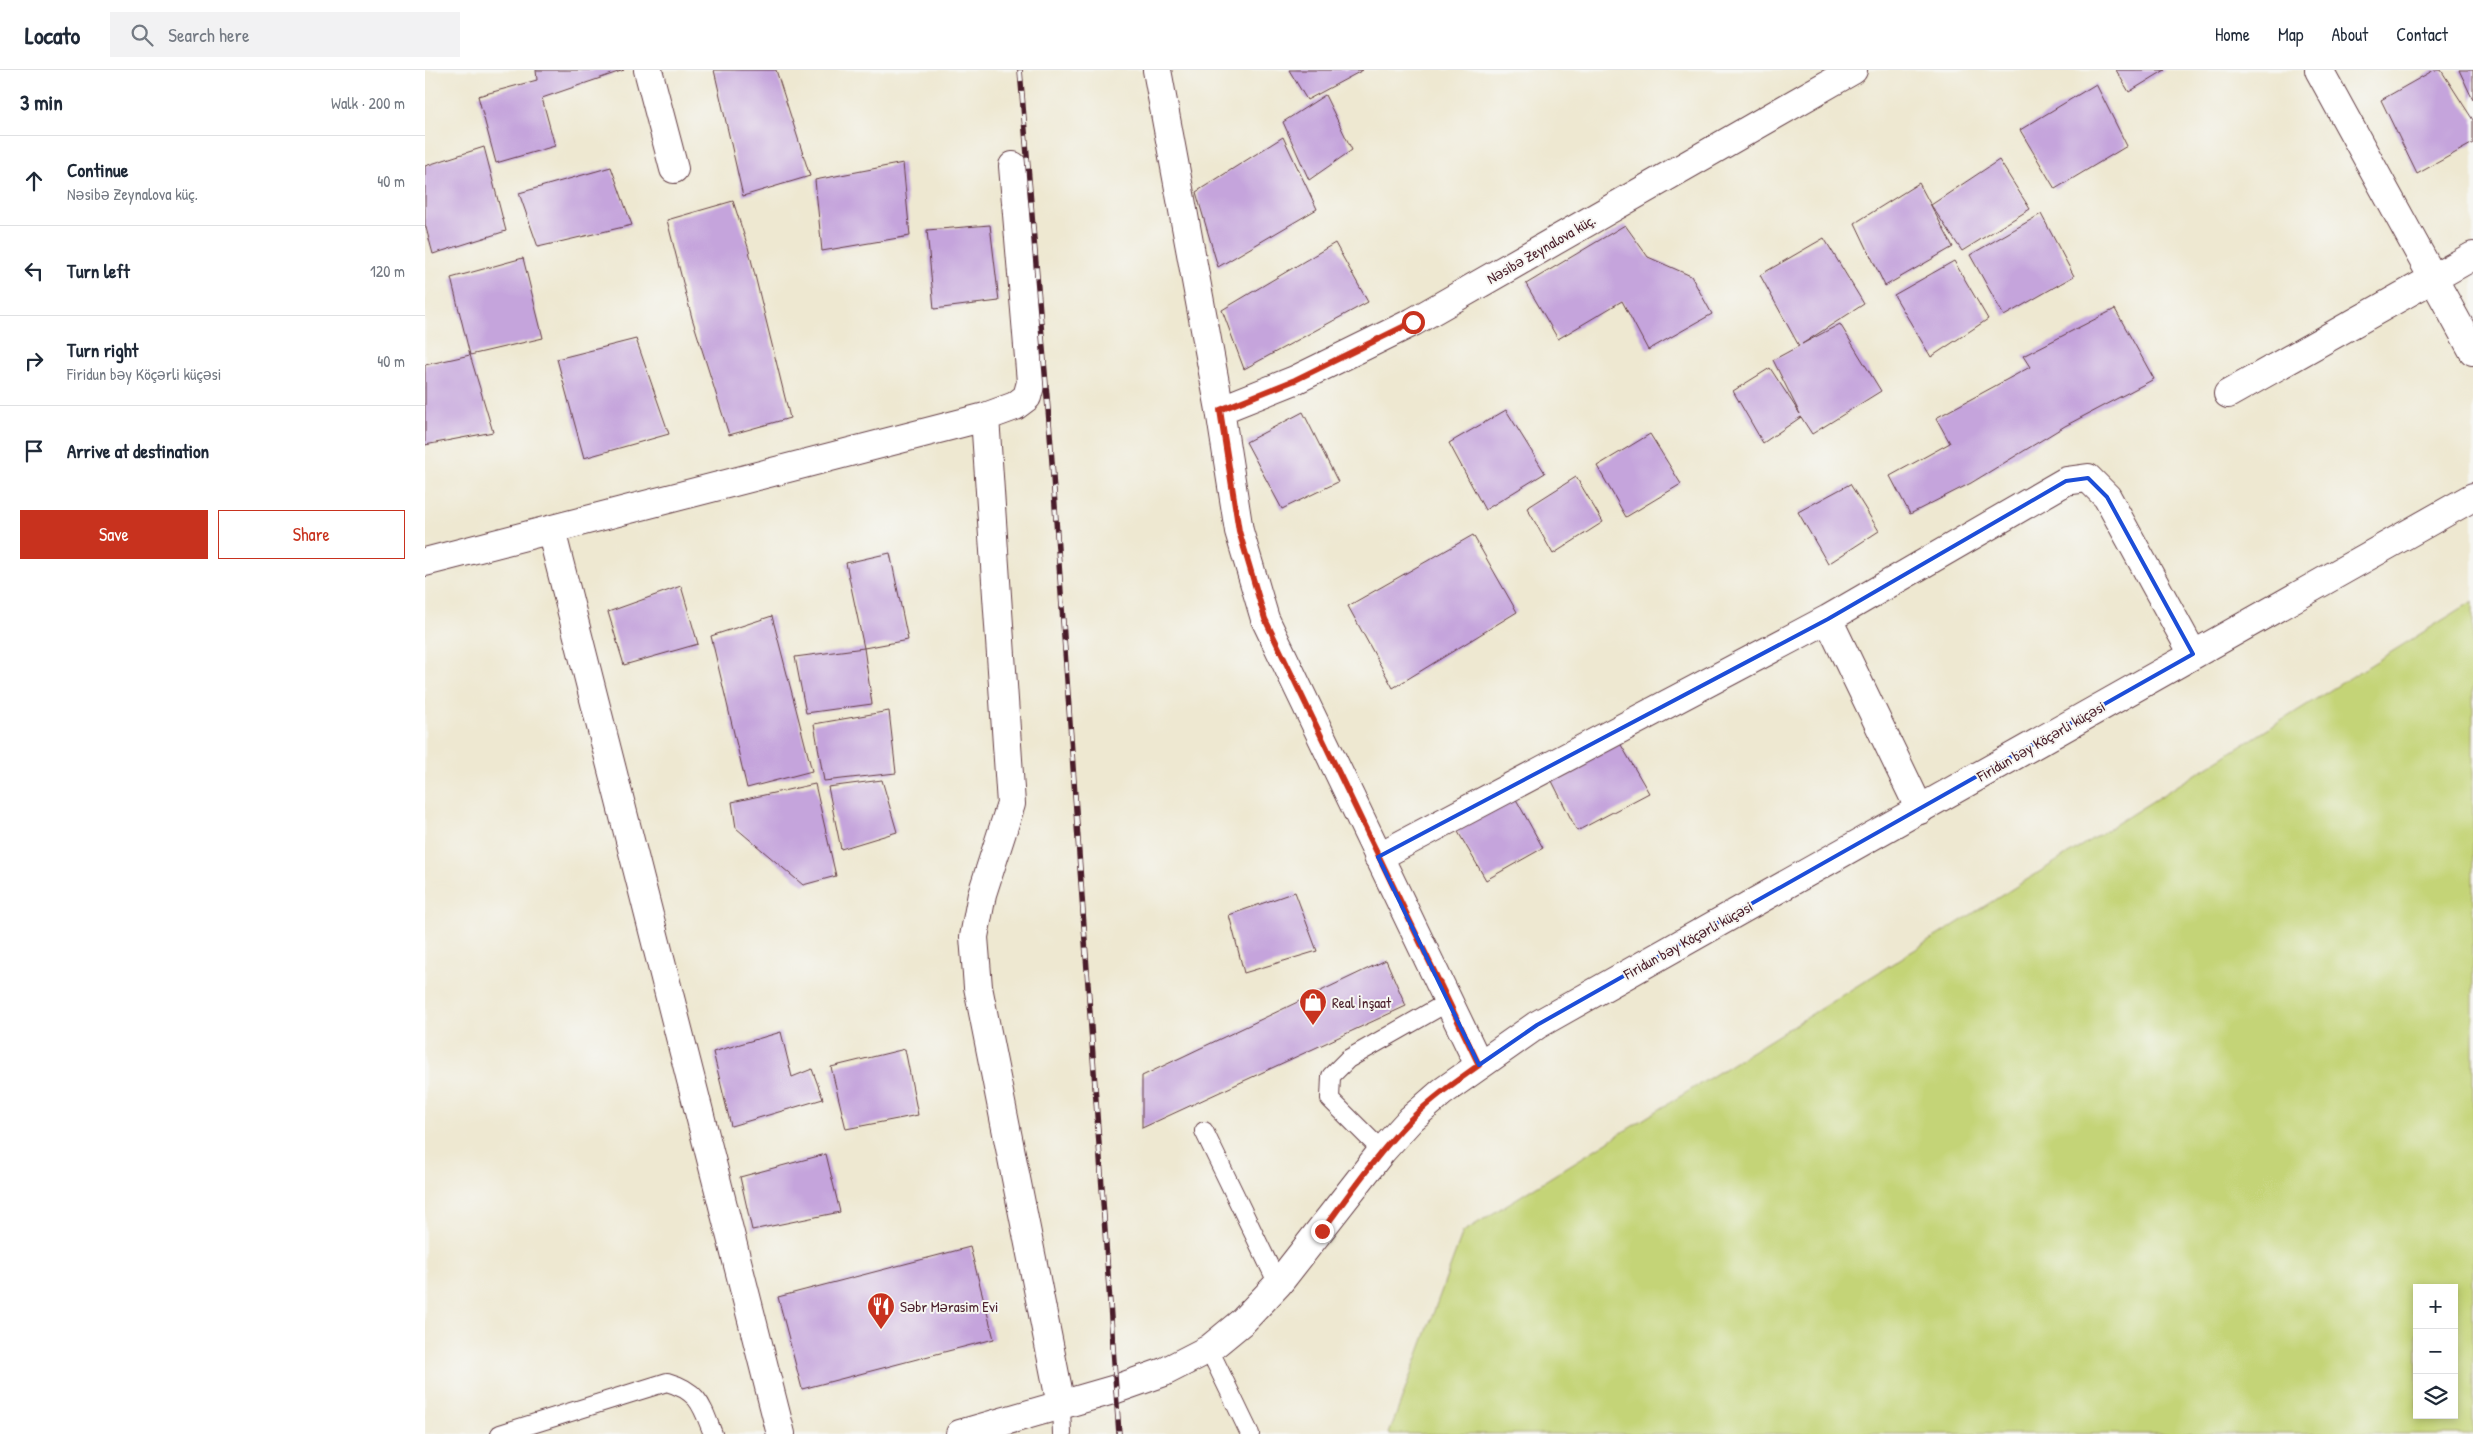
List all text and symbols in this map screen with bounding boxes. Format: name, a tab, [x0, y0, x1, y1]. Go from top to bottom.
search box	[110, 12, 460, 57]
text: Locato	[25, 19, 80, 51]
icon: search	[128, 21, 156, 49]
text: Search here	[168, 22, 249, 48]
text: Home	[2215, 22, 2250, 47]
text: Map	[2278, 22, 2303, 47]
text: About	[2331, 22, 2368, 47]
text: Contact	[2396, 22, 2448, 47]
text: 3 min	[20, 88, 63, 117]
text: Walk · 200 m	[331, 92, 405, 114]
text: Continue	[67, 157, 128, 183]
icon: ahead	[20, 167, 48, 195]
text: 40 m	[377, 170, 405, 192]
text: Nəsibə Zeynalova küç.	[67, 183, 198, 205]
street label: Nəsibə Zeynalova küç.	[1483, 209, 1599, 289]
icon: left	[20, 257, 48, 285]
text: Turn left	[67, 258, 130, 284]
text: 120 m	[370, 260, 405, 282]
route start	[1402, 311, 1425, 334]
text: Turn right	[67, 337, 138, 363]
icon: right	[20, 347, 48, 375]
text: 40 m	[377, 350, 405, 372]
text: Firidun bəy Köçərli küçəsi	[67, 363, 221, 385]
icon: arrive	[20, 437, 48, 465]
text: Arrive at destination	[67, 438, 209, 464]
button: Save	[20, 510, 208, 559]
button: Share	[218, 510, 405, 559]
street label: Firidun bəy Köçərli küçəsi	[1972, 696, 2109, 787]
street label: Firidun bəy Köçərli küçəsi	[1619, 896, 1756, 985]
shop icon: Real İnşaat	[1298, 987, 1328, 1026]
place label: Real İnşaat	[1332, 992, 1392, 1013]
route end	[1311, 1220, 1334, 1243]
map controls	[2413, 1284, 2458, 1419]
button: +	[2413, 1284, 2458, 1329]
restaurant icon: Səbr Mərasim Evi	[866, 1291, 896, 1330]
place label: Səbr Mərasim Evi	[900, 1296, 998, 1317]
button: −	[2413, 1329, 2458, 1374]
button: layers	[2413, 1374, 2458, 1419]

